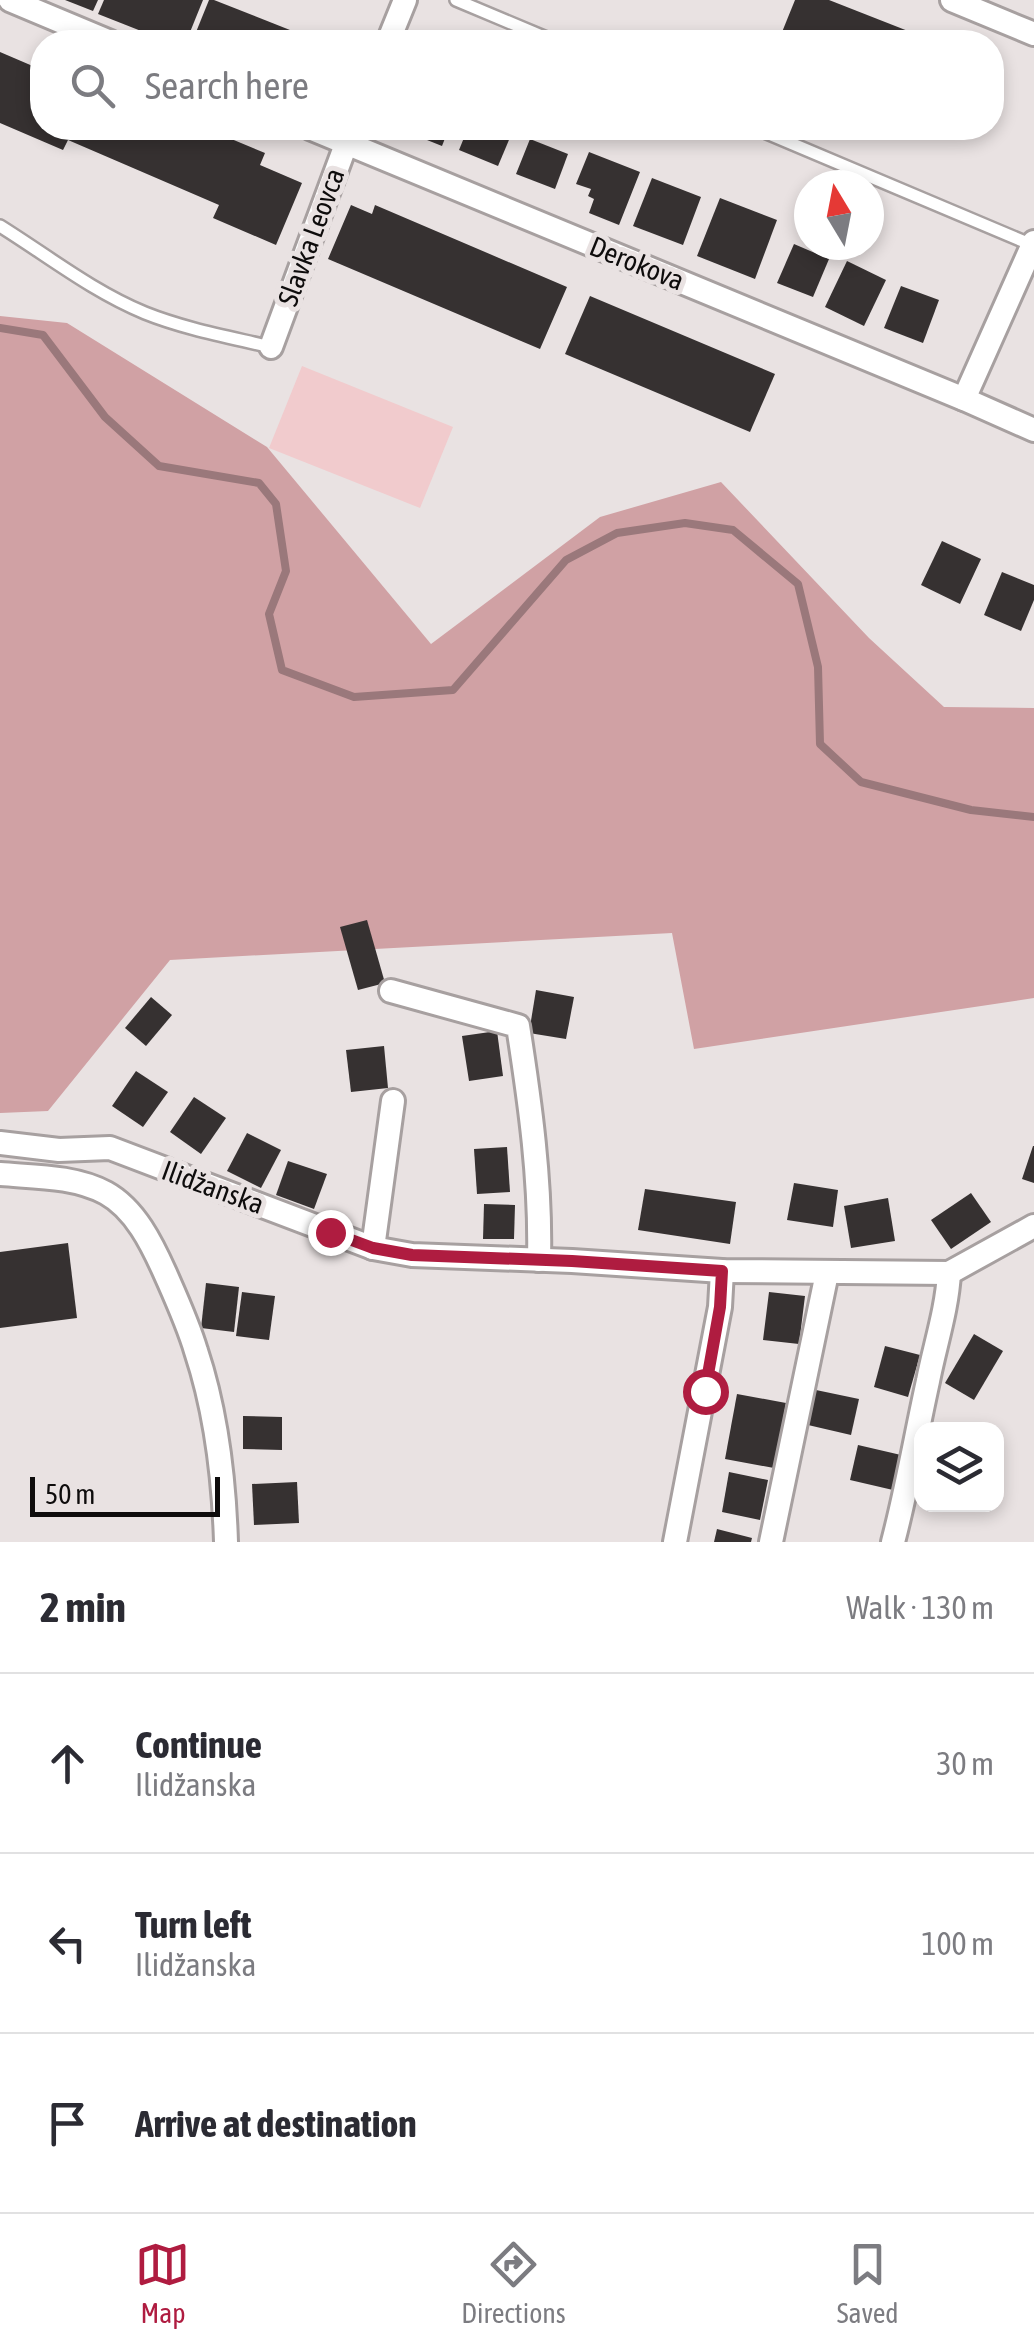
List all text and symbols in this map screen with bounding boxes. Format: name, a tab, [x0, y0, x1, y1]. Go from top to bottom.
search box	[30, 30, 1004, 140]
icon: search	[65, 58, 120, 113]
text: Search here	[145, 64, 309, 107]
street label: Slavka Leovca	[271, 164, 351, 310]
north arrow	[794, 170, 884, 260]
street label: Derokova	[585, 230, 689, 296]
street label: Ilidžanska	[158, 1154, 268, 1220]
route end	[308, 1210, 354, 1256]
route start	[683, 1369, 729, 1415]
map controls	[914, 1422, 1004, 1512]
button: layers	[914, 1422, 1004, 1512]
scale bar	[30, 1472, 220, 1516]
text: 50 m	[45, 1478, 95, 1510]
text: 2 min	[40, 1583, 126, 1631]
text: Walk · 130 m	[846, 1589, 994, 1626]
text: Continue	[135, 1723, 262, 1766]
icon: ahead	[40, 1736, 95, 1791]
text: 30 m	[936, 1745, 994, 1782]
text: Ilidžanska	[135, 1766, 256, 1803]
text: Turn left	[135, 1903, 251, 1946]
icon: left	[40, 1916, 95, 1971]
text: 100 m	[921, 1925, 994, 1962]
text: Ilidžanska	[135, 1946, 256, 1983]
icon: arrive	[40, 2096, 95, 2151]
text: Arrive at destination	[135, 2102, 417, 2145]
tab: Map	[135, 2237, 190, 2329]
tab: Directions	[461, 2237, 566, 2329]
tab: Saved	[837, 2237, 899, 2329]

